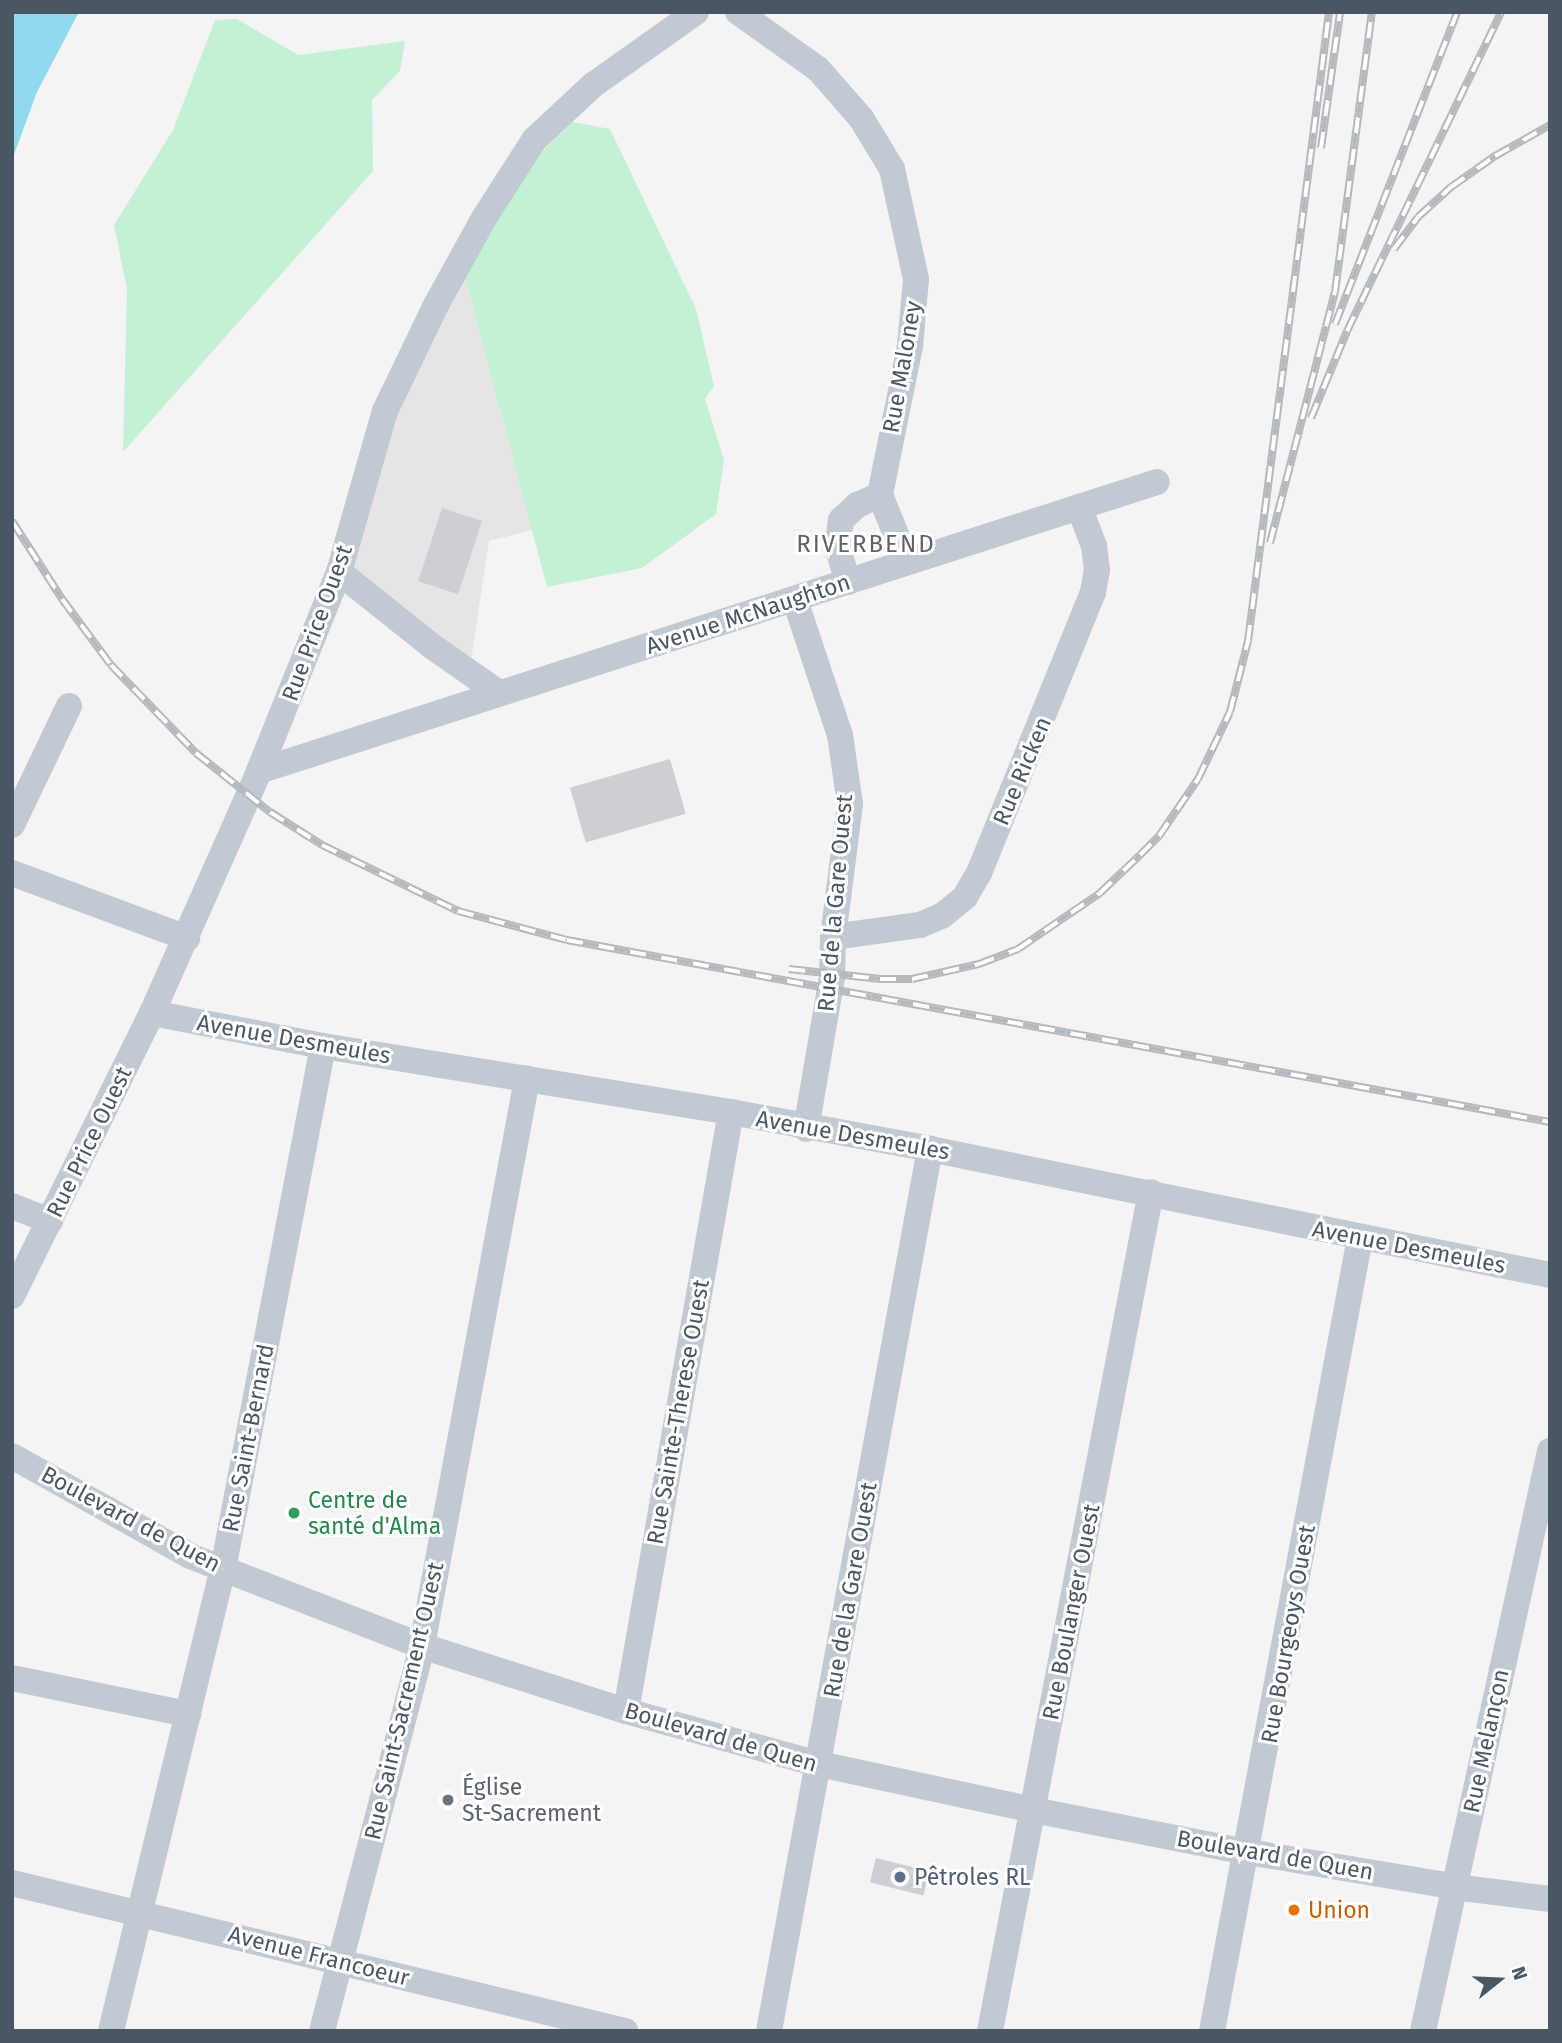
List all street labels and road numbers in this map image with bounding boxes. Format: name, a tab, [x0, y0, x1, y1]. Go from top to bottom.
street label: Rue Maloney	[877, 299, 927, 435]
street label: Rue Price Ouest	[276, 541, 358, 705]
street label: Avenue McNaughton	[642, 568, 854, 660]
street label: Rue Ricken	[987, 713, 1057, 829]
street label: Rue de la Gare Ouest	[812, 793, 858, 1013]
street label: Avenue Desmeules	[195, 1008, 393, 1070]
street label: Rue Price Ouest	[41, 1062, 137, 1222]
street label: Avenue Desmeules	[754, 1104, 952, 1166]
street label: Avenue Desmeules	[1310, 1215, 1508, 1279]
street label: Rue Sainte-Therese Ouest	[641, 1277, 715, 1547]
street label: Rue Saint-Bernard	[216, 1342, 280, 1534]
street label: Boulevard de Quen	[37, 1460, 225, 1578]
street label: Rue de la Gare Ouest	[817, 1480, 883, 1700]
street label: Rue Boulanger Ouest	[1037, 1502, 1105, 1722]
street label: Rue Bourgeoys Ouest	[1255, 1522, 1321, 1746]
street label: Rue Saint-Sacrement Ouest	[359, 1559, 449, 1843]
street label: Rue Melançon	[1457, 1667, 1515, 1815]
street label: Boulevard de Quen	[622, 1696, 820, 1778]
street label: Boulevard de Quen	[1175, 1824, 1375, 1886]
street label: Avenue Francoeur	[226, 1920, 412, 1992]

